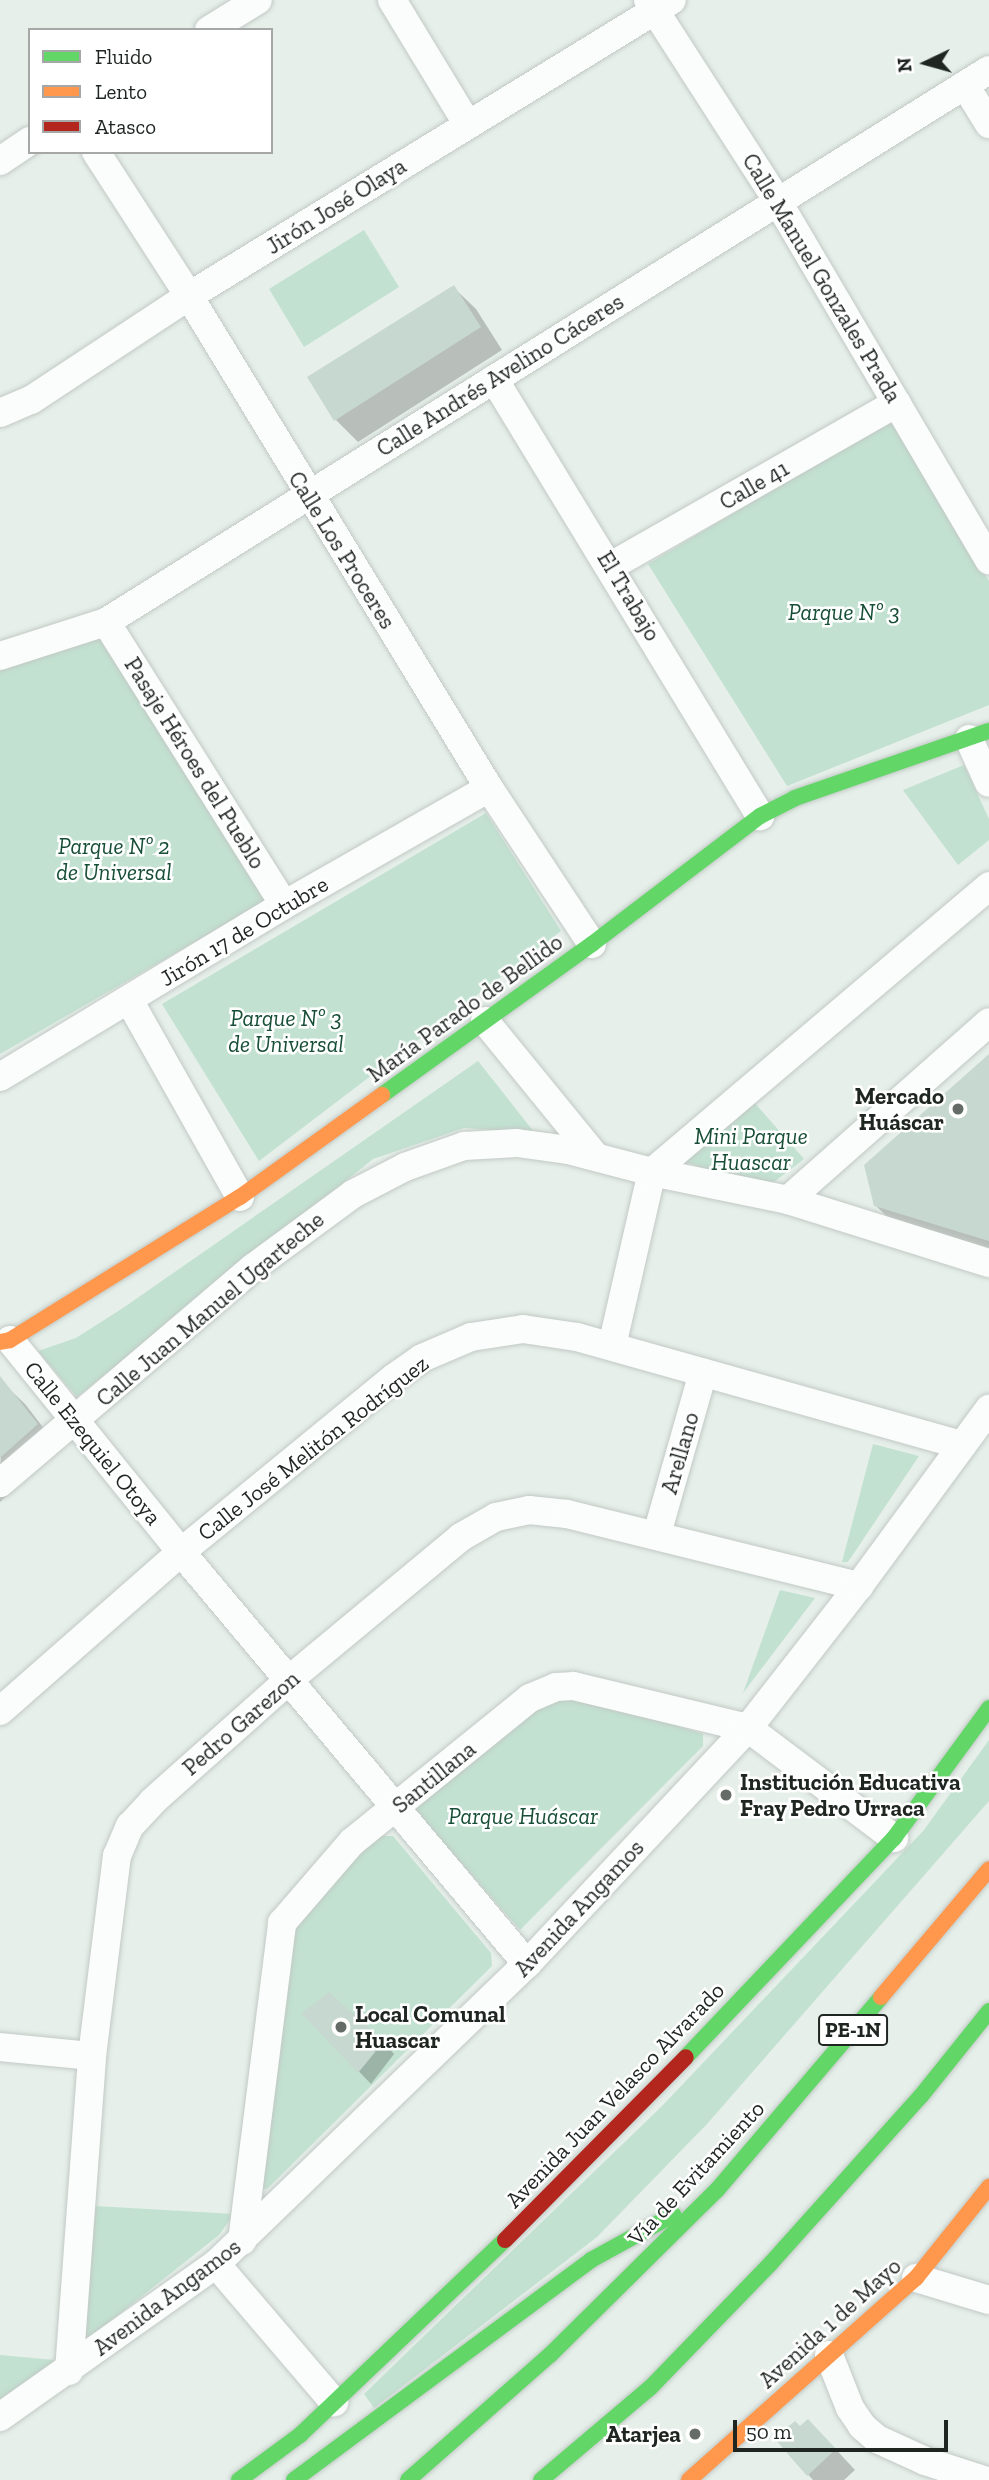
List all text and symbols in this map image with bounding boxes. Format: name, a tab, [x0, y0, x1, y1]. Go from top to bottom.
legend	[28, 28, 273, 154]
north arrow	[891, 28, 961, 98]
text: Fluido	[95, 44, 152, 69]
text: N	[892, 57, 917, 73]
text: Lento	[95, 79, 147, 104]
text: Atasco	[95, 114, 156, 139]
street label: Calle Manuel Gonzales Prada	[736, 148, 908, 408]
street label: Jirón José Olaya	[261, 152, 411, 260]
street label: Calle Andrés Avelino Cáceres	[371, 287, 629, 463]
street label: Calle 41	[714, 454, 794, 516]
street label: Calle Los Proceres	[282, 466, 402, 634]
street label: El Trabajo	[591, 546, 667, 646]
park label: Parque Nº 3	[788, 598, 900, 626]
street label: Pasaje Héroes del Pueblo	[119, 652, 271, 874]
park label: Parque Nº 2 de Universal	[56, 832, 172, 886]
street label: Jirón 17 de Octubre	[155, 870, 333, 992]
street label: María Parado de Bellido	[362, 928, 568, 1088]
park label: Parque Nº 3 de Universal	[228, 1004, 344, 1058]
place label: Mercado Huáscar	[855, 1082, 944, 1136]
marker: Mercado Huáscar	[950, 1101, 966, 1117]
park label: Mini Parque Huascar	[694, 1122, 808, 1176]
street label: Calle Juan Manuel Ugarteche	[90, 1206, 330, 1412]
street label: Calle José Melitón Rodríguez	[192, 1349, 434, 1547]
street label: Calle Ezequiel Otoya	[19, 1356, 167, 1530]
street label: Arellano	[655, 1409, 705, 1497]
street label: Pedro Garezon	[177, 1665, 305, 1781]
street label: Santillana	[387, 1735, 481, 1819]
place label: Institución Educativa Fray Pedro Urraca	[740, 1768, 961, 1822]
marker: Institución Educativa Fray Pedro Urraca	[718, 1787, 734, 1803]
park label: Parque Huáscar	[448, 1802, 598, 1830]
street label: Avenida Angamos	[508, 1833, 650, 1983]
street label: Avenida Juan Velasco Alvarado	[499, 1976, 731, 2214]
place label: Local Comunal Huascar	[355, 2000, 505, 2054]
road number: PE-1N	[818, 2012, 888, 2048]
marker: Local Comunal Huascar	[333, 2019, 349, 2035]
street label: Vía de Evitamiento	[622, 2095, 770, 2251]
street label: Avenida Angamos	[88, 2232, 246, 2362]
street label: Avenida 1 de Mayo	[753, 2252, 907, 2394]
scale bar	[737, 2406, 952, 2450]
text: 50 m	[746, 2419, 792, 2444]
place label: Atarjea	[606, 2420, 681, 2448]
marker: Atarjea	[687, 2426, 703, 2442]

